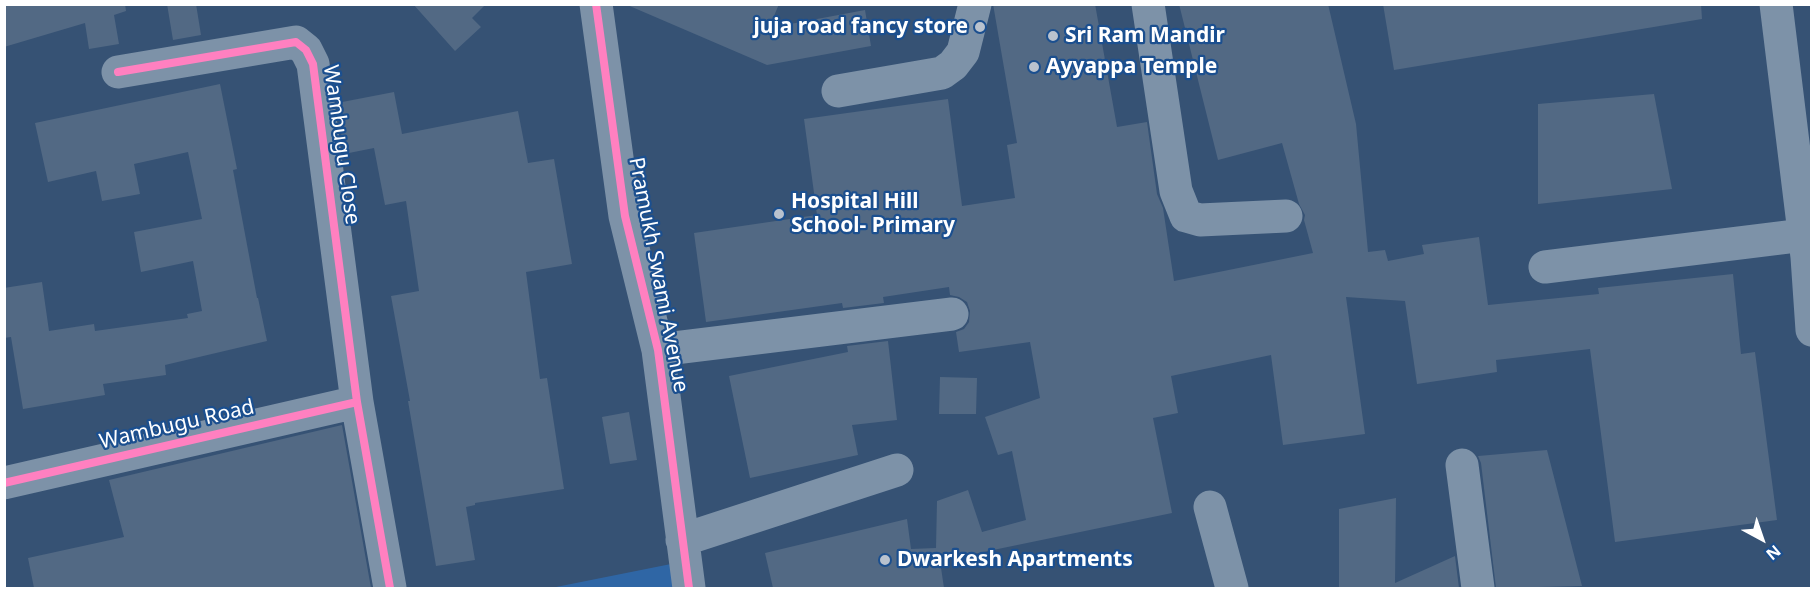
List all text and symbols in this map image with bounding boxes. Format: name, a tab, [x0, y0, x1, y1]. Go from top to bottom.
place label: juja road fancy store	[753, 14, 968, 40]
marker: juja road fancy store	[973, 20, 987, 34]
place label: Sri Ram Mandir	[1065, 23, 1225, 49]
marker: Sri Ram Mandir	[1046, 29, 1060, 43]
place label: Ayyappa Temple	[1046, 54, 1217, 80]
marker: Ayyappa Temple	[1027, 60, 1041, 74]
street label: Wambugu Close	[317, 63, 365, 227]
street label: Pramukh Swami Avenue	[623, 155, 693, 395]
place label: Hospital Hill School- Primary	[791, 189, 955, 239]
marker: Hospital Hill School- Primary	[772, 207, 786, 221]
street label: Wambugu Road	[97, 395, 257, 455]
north arrow	[1732, 509, 1792, 569]
text: N	[1762, 540, 1786, 565]
place label: Dwarkesh Apartments	[897, 547, 1133, 573]
marker: Dwarkesh Apartments	[878, 553, 892, 567]

